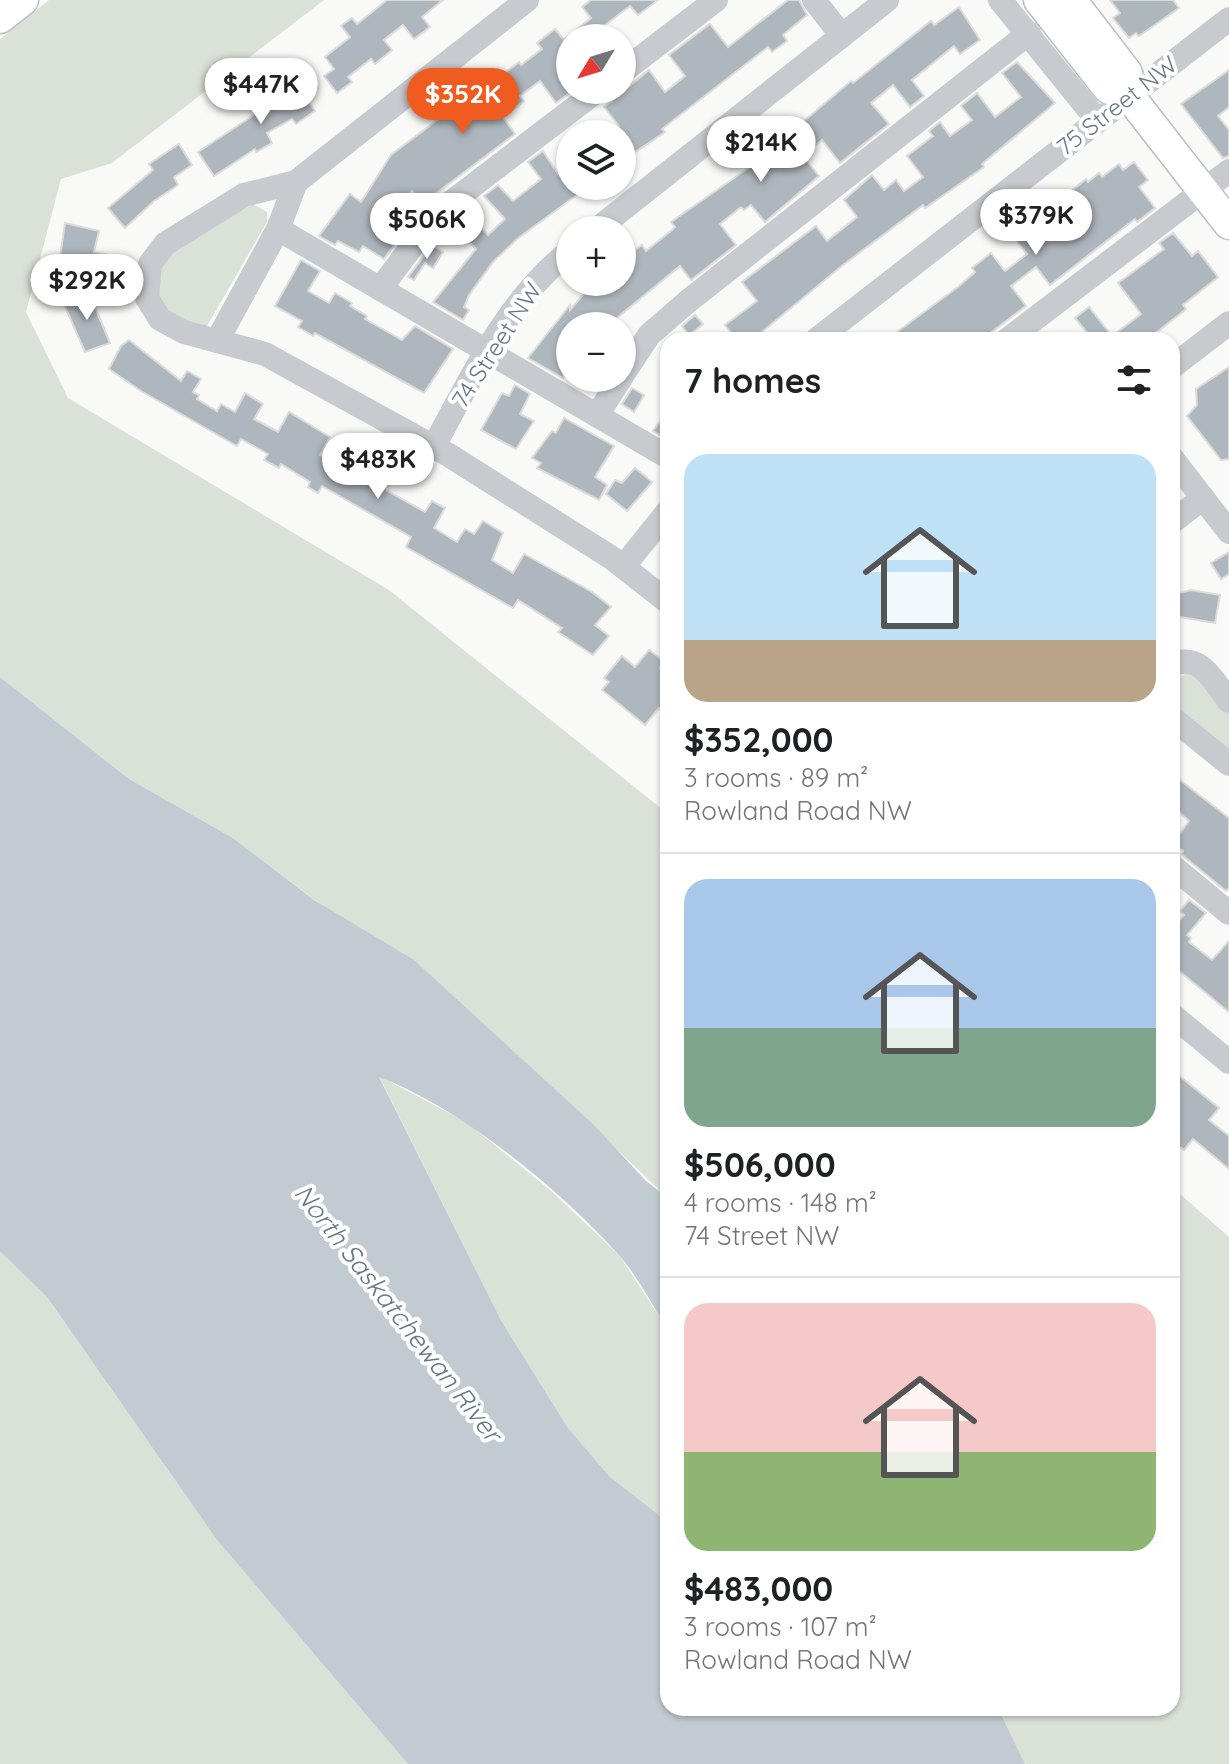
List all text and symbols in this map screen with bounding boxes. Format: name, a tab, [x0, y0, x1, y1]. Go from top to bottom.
north arrow	[556, 24, 636, 104]
map controls	[556, 24, 636, 392]
street label: 75 Street NW	[1050, 49, 1183, 162]
pin: $447K	[205, 58, 317, 126]
text: $447K	[223, 67, 299, 100]
pin: $352K	[407, 68, 519, 136]
text: $352K	[425, 77, 501, 110]
pin: $214K	[705, 116, 817, 184]
button: layers	[556, 120, 636, 200]
text: $214K	[725, 125, 797, 158]
pin: $379K	[980, 189, 1092, 257]
pin: $506K	[371, 193, 483, 261]
text: $379K	[998, 198, 1074, 231]
text: $506K	[388, 202, 466, 235]
button: +	[556, 216, 636, 296]
pin: $292K	[31, 254, 143, 322]
text: $292K	[49, 263, 125, 296]
street label: 74 Street NW	[445, 276, 548, 413]
button: −	[556, 312, 636, 392]
icon: filters	[1112, 358, 1156, 402]
text: 7 homes	[684, 359, 821, 402]
pin: $483K	[322, 433, 434, 501]
text: $483K	[340, 442, 416, 475]
icon: home	[848, 506, 992, 650]
text: $352,000	[684, 718, 833, 761]
text: 3 rooms · 89 m²	[684, 761, 868, 794]
text: Rowland Road NW	[684, 794, 912, 827]
icon: home	[848, 931, 992, 1075]
text: $506,000	[684, 1143, 836, 1186]
water label: North Saskatchewan River	[288, 1177, 511, 1450]
text: 4 rooms · 148 m²	[684, 1186, 877, 1219]
text: 74 Street NW	[684, 1219, 839, 1252]
icon: home	[848, 1355, 992, 1499]
text: $483,000	[684, 1567, 833, 1610]
text: 3 rooms · 107 m²	[684, 1610, 877, 1643]
text: Rowland Road NW	[684, 1643, 912, 1676]

